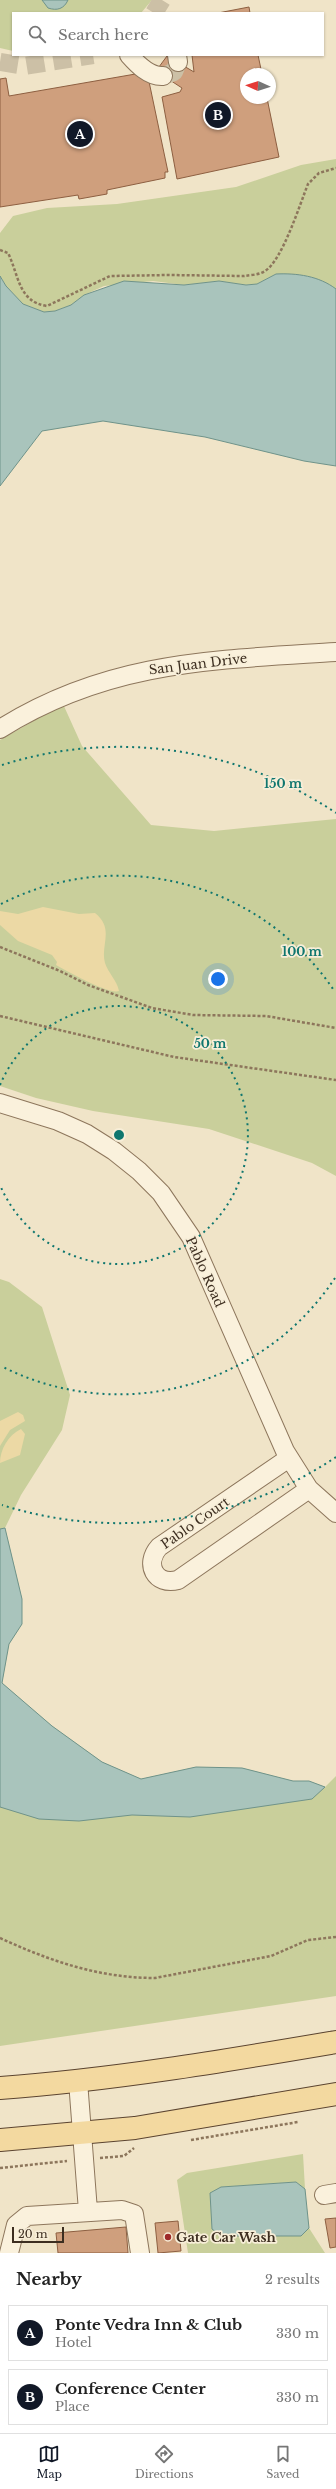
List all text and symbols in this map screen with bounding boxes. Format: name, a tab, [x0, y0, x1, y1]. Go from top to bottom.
search box	[12, 12, 324, 56]
icon: search	[26, 23, 48, 45]
text: Search here	[58, 25, 149, 44]
north arrow	[240, 68, 276, 104]
pin: B	[205, 100, 231, 130]
pin: A	[67, 119, 93, 149]
street label: San Juan Drive	[148, 650, 248, 678]
text: 150 m	[264, 776, 303, 791]
text: 100 m	[282, 944, 323, 959]
your location	[208, 969, 228, 989]
text: 50 m	[194, 1036, 227, 1051]
centre of rings	[112, 1128, 126, 1142]
street label: Pablo Road	[182, 1234, 228, 1310]
street label: Pablo Court	[157, 1493, 233, 1553]
scale bar	[12, 2225, 64, 2244]
text: 20 m	[18, 2227, 48, 2241]
place label: Gate Car Wash	[176, 2229, 277, 2246]
marker: Gate Car Wash	[163, 2232, 173, 2242]
text: Nearby	[16, 2269, 82, 2290]
text: 2 results	[265, 2271, 320, 2288]
text: Ponte Vedra Inn & Club	[55, 2315, 242, 2334]
text: A	[25, 2325, 35, 2342]
text: 330 m	[276, 2325, 319, 2342]
text: Hotel	[55, 2334, 92, 2351]
text: Conference Center	[55, 2379, 206, 2398]
text: B	[25, 2389, 35, 2406]
text: 330 m	[276, 2389, 319, 2406]
text: Place	[55, 2398, 90, 2415]
tab: Map	[36, 2443, 62, 2481]
tab: Directions	[135, 2443, 193, 2481]
tab: Saved	[266, 2443, 300, 2481]

